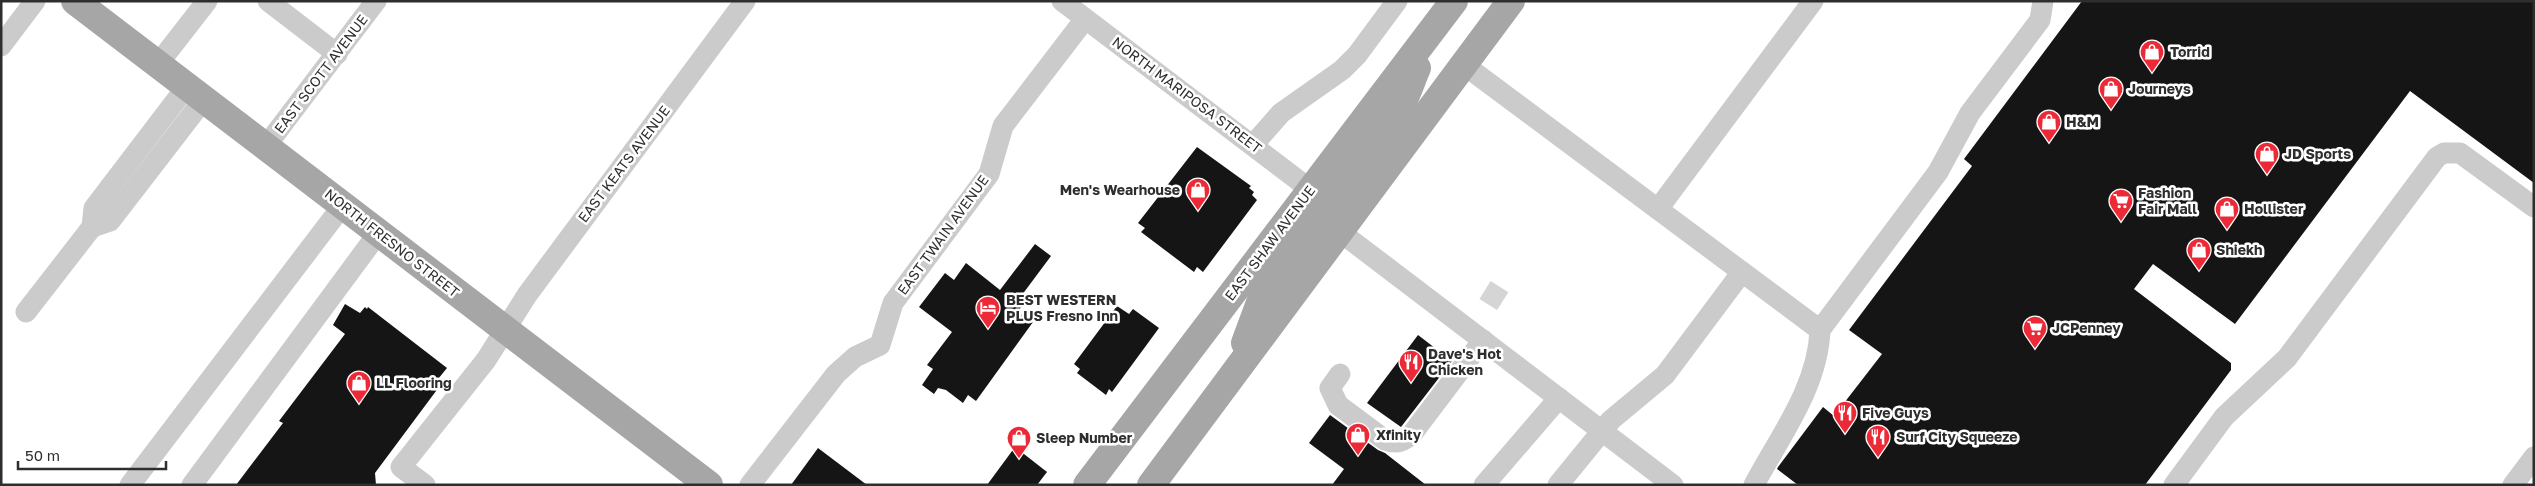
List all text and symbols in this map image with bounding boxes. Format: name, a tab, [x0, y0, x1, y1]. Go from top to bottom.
street label: EAST SCOTT AVENUE	[270, 11, 371, 136]
street label: NORTH MARIPOSA STREET	[1109, 33, 1266, 157]
shop icon: Torrid	[2139, 39, 2165, 73]
place label: Torrid	[2170, 43, 2210, 60]
shop icon: Journeys	[2098, 76, 2124, 110]
place label: Journeys	[2128, 80, 2191, 97]
street label: EAST KEATS AVENUE	[574, 102, 673, 225]
shop icon: H&M	[2036, 109, 2062, 143]
place label: H&M	[2066, 113, 2099, 130]
shop icon: JD Sports	[2254, 141, 2280, 175]
place label: JD Sports	[2284, 145, 2351, 162]
street label: EAST TWAIN AVENUE	[893, 172, 992, 298]
shop icon: Men's Wearhouse	[1185, 177, 1211, 211]
place label: Men's Wearhouse	[1060, 181, 1180, 198]
street label: EAST SHAW AVENUE	[1221, 182, 1318, 303]
place label: Fashion Fair Mall	[2138, 184, 2197, 217]
street label: NORTH FRESNO STREET	[322, 185, 463, 301]
supermarket icon: Fashion Fair Mall	[2108, 188, 2134, 222]
shop icon: Hollister	[2214, 196, 2240, 230]
place label: Hollister	[2244, 200, 2304, 217]
shop icon: Shiekh	[2186, 237, 2212, 271]
place label: Shiekh	[2216, 241, 2263, 258]
place label: BEST WESTERN PLUS Fresno Inn	[1006, 291, 1118, 324]
hotel icon: BEST WESTERN PLUS Fresno Inn	[975, 295, 1001, 329]
supermarket icon: JCPenney	[2022, 315, 2048, 349]
place label: JCPenney	[2052, 319, 2121, 336]
place label: Dave's Hot Chicken	[1428, 345, 1502, 378]
restaurant icon: Dave's Hot Chicken	[1398, 349, 1424, 383]
shop icon: LL Flooring	[346, 370, 372, 404]
place label: LL Flooring	[376, 374, 452, 391]
restaurant icon: Five Guys	[1832, 400, 1858, 434]
place label: Five Guys	[1862, 404, 1929, 421]
shop icon: Xfinity	[1345, 422, 1371, 456]
restaurant icon: Surf City Squeeze	[1865, 424, 1891, 458]
shop icon: Sleep Number	[1006, 425, 1032, 459]
place label: Xfinity	[1376, 426, 1422, 443]
place label: Surf City Squeeze	[1896, 428, 2018, 445]
place label: Sleep Number	[1036, 429, 1133, 446]
scale bar	[18, 438, 165, 470]
text: 50 m	[25, 446, 60, 464]

